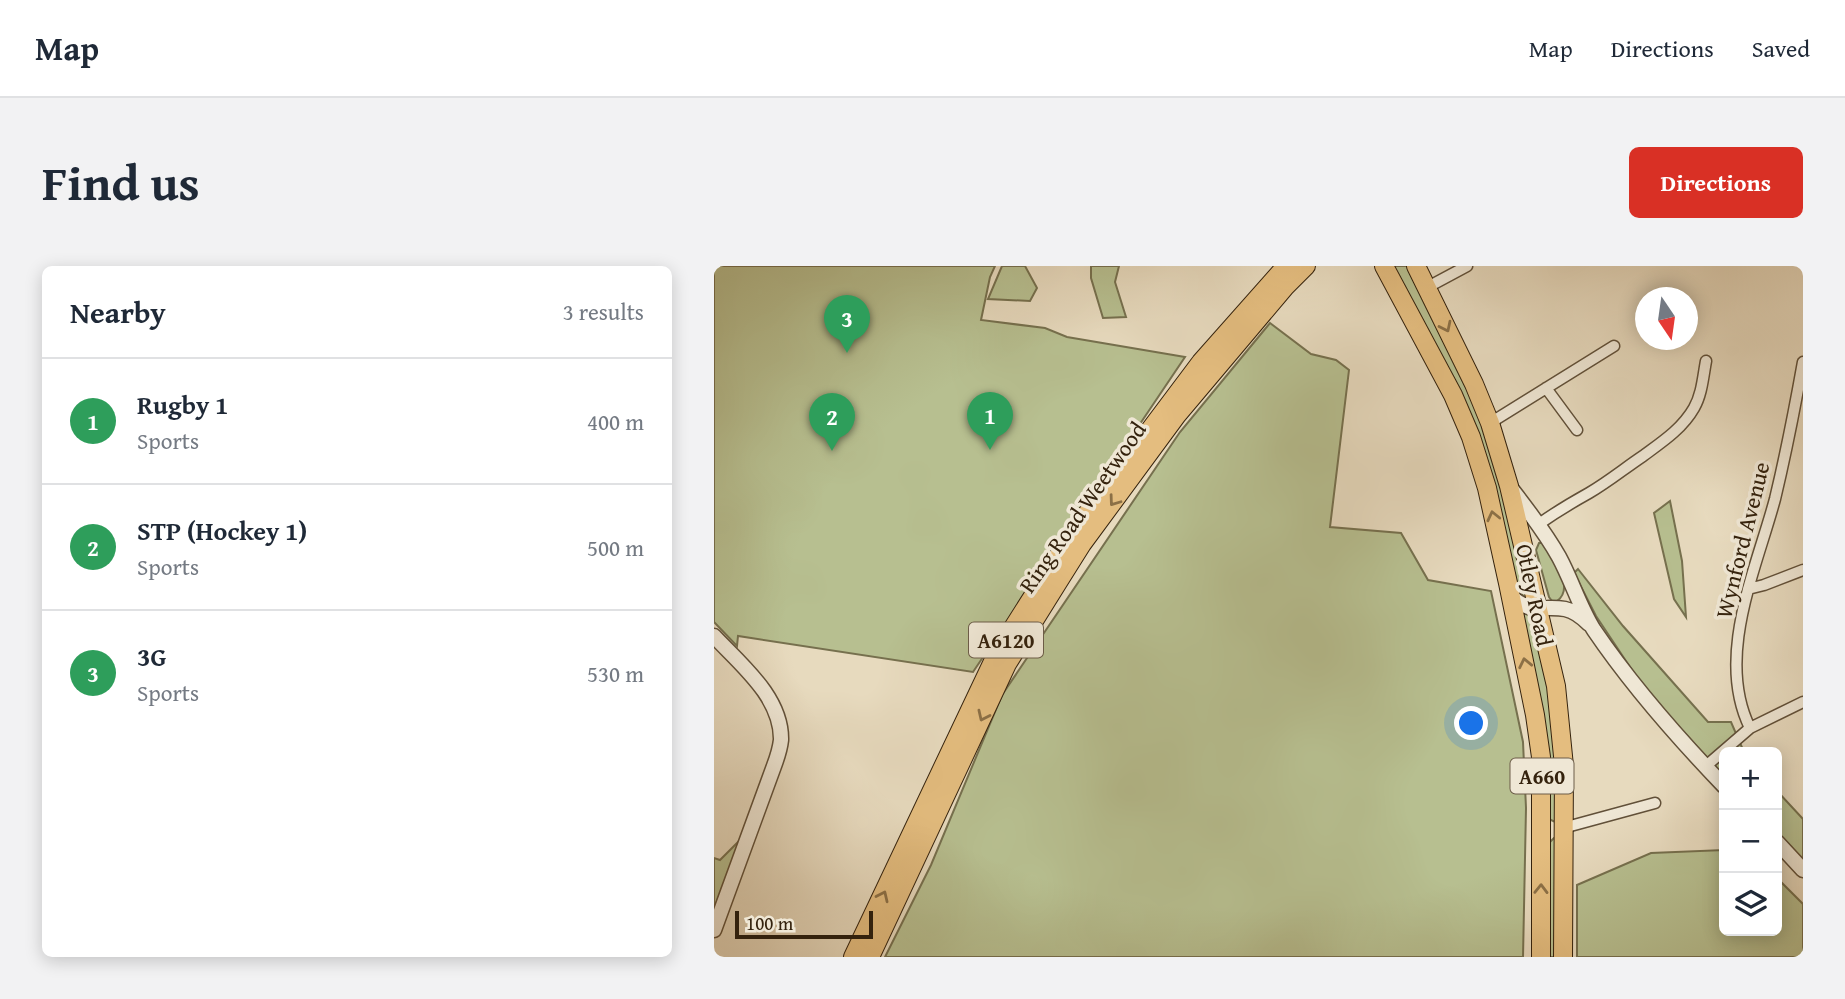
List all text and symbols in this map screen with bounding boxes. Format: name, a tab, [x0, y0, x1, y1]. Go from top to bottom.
text: Map	[35, 24, 99, 72]
text: Map	[1529, 31, 1573, 66]
text: Directions	[1611, 31, 1714, 66]
text: Saved	[1752, 31, 1810, 66]
text: Find us	[42, 146, 200, 218]
button: Directions	[1629, 147, 1803, 218]
north arrow	[1635, 287, 1698, 350]
text: Nearby	[70, 290, 166, 334]
text: 3 results	[563, 295, 644, 328]
pin: 3	[824, 295, 870, 353]
one-way arrow	[1437, 320, 1451, 332]
text: Rugby 1	[137, 385, 228, 424]
pin: 1	[967, 392, 1013, 450]
pin: 2	[809, 393, 855, 451]
text: 1	[87, 405, 99, 438]
text: 400 m	[587, 405, 644, 438]
street label: Ring Road Weetwood	[1010, 414, 1154, 599]
text: Sports	[137, 424, 199, 457]
street label: Wynford Avenue	[1707, 458, 1777, 622]
one-way arrow	[1110, 493, 1122, 506]
one-way arrow	[1487, 510, 1501, 522]
text: STP (Hockey 1)	[137, 511, 307, 550]
text: 2	[87, 531, 99, 564]
text: 500 m	[587, 531, 644, 564]
street label: Otley Road	[1508, 541, 1562, 650]
text: Sports	[137, 550, 199, 583]
road number: A6120	[969, 622, 1043, 658]
text: 3G	[137, 637, 166, 676]
text: 3	[87, 657, 99, 690]
text: 530 m	[587, 657, 644, 690]
one-way arrow	[1518, 657, 1533, 669]
text: Sports	[137, 676, 199, 709]
your location	[1454, 706, 1488, 740]
one-way arrow	[977, 709, 991, 721]
map controls	[1719, 747, 1782, 936]
button: +	[1719, 747, 1782, 810]
road number: A660	[1510, 758, 1574, 794]
button: −	[1719, 810, 1782, 873]
button: layers	[1719, 873, 1782, 936]
one-way arrow	[1533, 883, 1549, 894]
one-way arrow	[875, 890, 889, 903]
scale bar	[735, 908, 873, 940]
text: 100 m	[746, 909, 793, 937]

